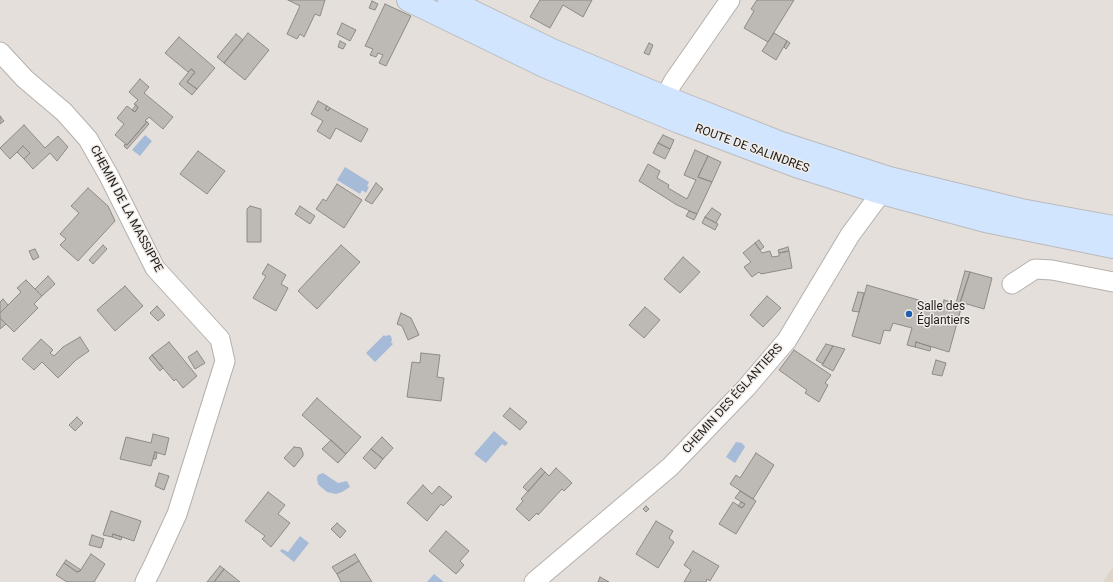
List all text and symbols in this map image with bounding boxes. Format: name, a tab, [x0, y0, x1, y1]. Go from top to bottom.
street label: ROUTE DE SALINDRES	[693, 122, 811, 176]
street label: CHEMIN DE LA MASSIPPE	[86, 143, 166, 275]
place label: Salle des Églantiers	[917, 300, 970, 328]
marker: Salle des Églantiers	[904, 309, 914, 319]
street label: CHEMIN DES ÉGLANTIERS	[680, 341, 786, 457]

